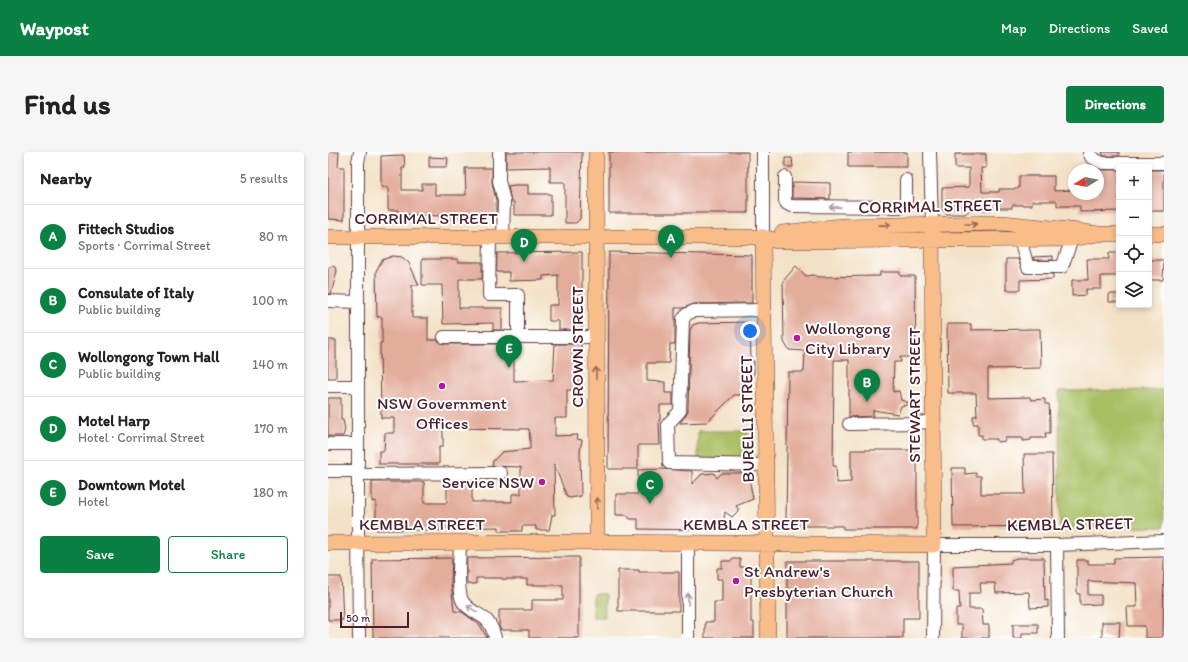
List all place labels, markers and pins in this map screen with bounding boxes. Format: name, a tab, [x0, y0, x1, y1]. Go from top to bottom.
pin: A	[658, 225, 684, 258]
pin: D	[511, 229, 537, 262]
place label: Wollongong City Library	[805, 318, 891, 358]
marker: Wollongong City Library	[792, 333, 802, 343]
pin: E	[496, 335, 522, 368]
pin: B	[854, 369, 880, 402]
marker: NSW Government Offices	[437, 381, 447, 391]
place label: NSW Government Offices	[377, 393, 507, 433]
pin: C	[637, 471, 663, 504]
place label: Service NSW	[442, 472, 534, 492]
marker: Service NSW	[537, 477, 547, 487]
place label: St Andrew's Presbyterian Church	[744, 561, 893, 601]
marker: St Andrew's Presbyterian Church	[731, 576, 741, 586]

